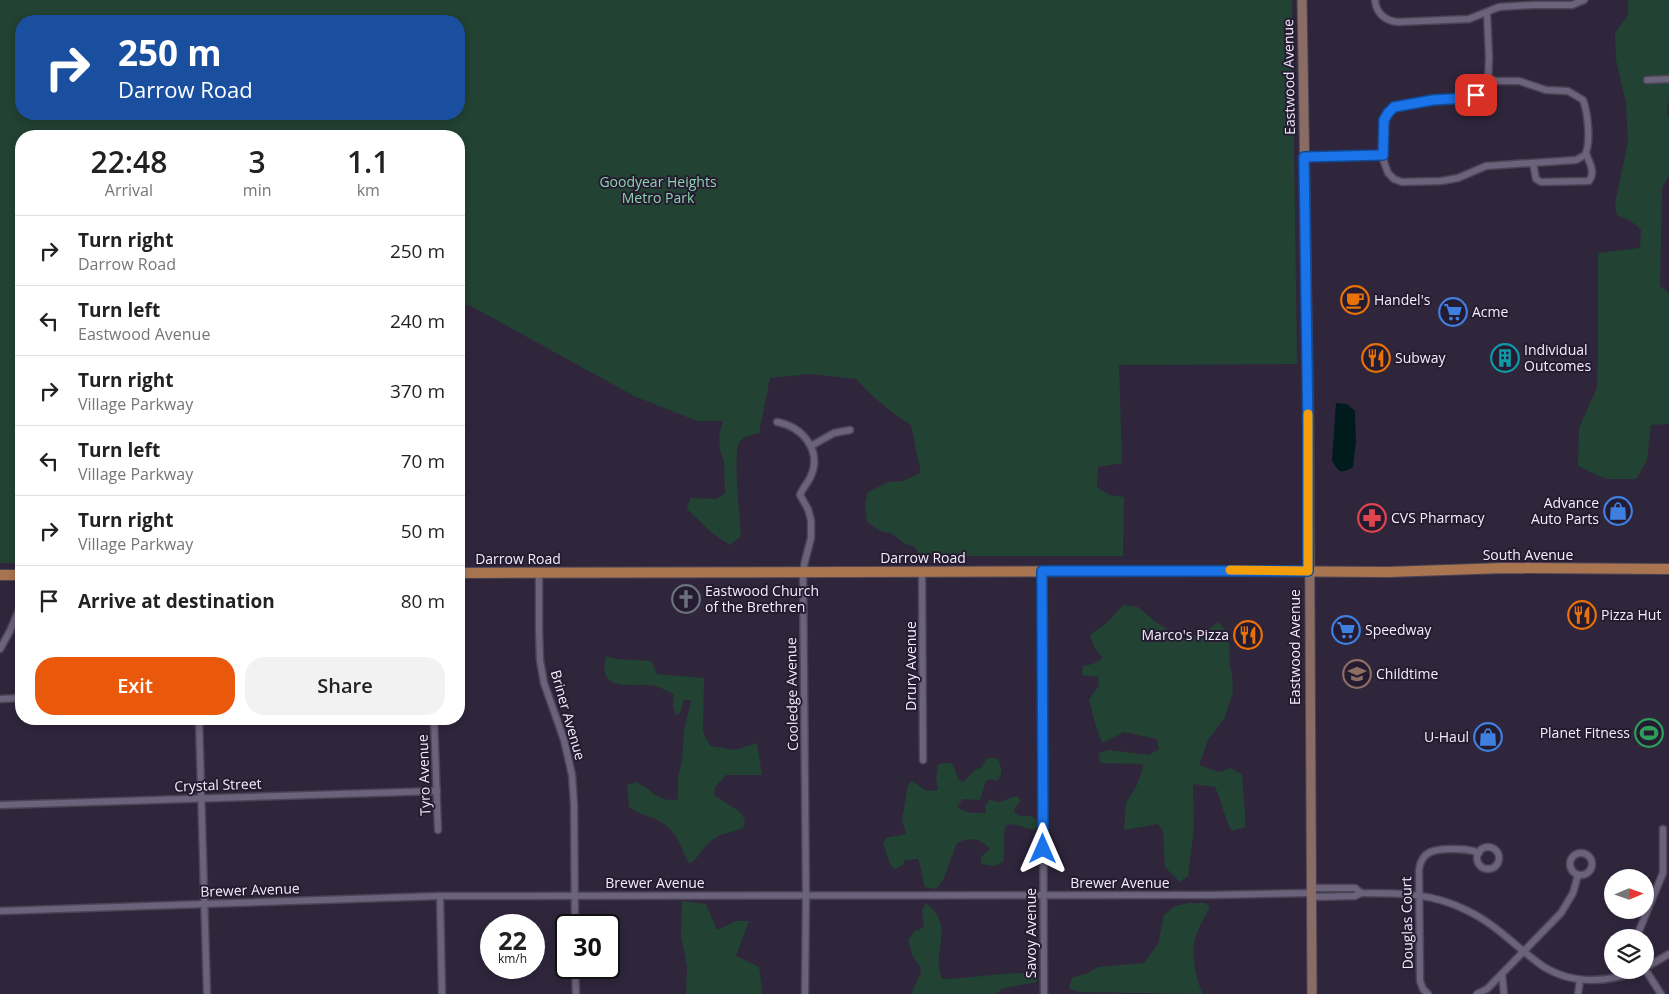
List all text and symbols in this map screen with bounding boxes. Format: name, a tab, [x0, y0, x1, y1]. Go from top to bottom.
street label: Eastwood Avenue	[1278, 19, 1299, 135]
text: 250 m	[118, 29, 222, 76]
icon: right	[35, 35, 100, 100]
text: Darrow Road	[118, 74, 253, 104]
pin	[1455, 74, 1497, 116]
icon: arrive	[1462, 81, 1490, 109]
text: 22:48	[90, 141, 167, 182]
text: 3	[249, 141, 266, 182]
text: 1.1	[347, 141, 390, 182]
park label: Goodyear Heights Metro Park	[599, 172, 717, 207]
text: Arrival	[105, 179, 153, 201]
text: min	[243, 179, 271, 201]
text: km	[357, 179, 380, 201]
text: Turn right	[78, 227, 173, 253]
icon: right	[35, 237, 63, 265]
text: 250 m	[390, 238, 445, 264]
text: Darrow Road	[78, 253, 176, 275]
cafe icon: Handel's	[1340, 285, 1370, 315]
place label: Handel's	[1374, 290, 1431, 309]
text: Turn left	[78, 297, 160, 323]
supermarket icon: Acme	[1438, 297, 1468, 327]
place label: Acme	[1472, 302, 1509, 321]
icon: left	[35, 307, 63, 335]
text: 240 m	[390, 308, 445, 334]
text: Eastwood Avenue	[78, 323, 210, 345]
place label: Individual Outcomes	[1524, 340, 1591, 375]
restaurant icon: Subway	[1361, 343, 1391, 373]
building icon: Individual Outcomes	[1490, 343, 1520, 373]
place label: Subway	[1395, 348, 1446, 367]
text: Turn right	[78, 367, 173, 393]
icon: right	[35, 377, 63, 405]
text: 370 m	[390, 378, 445, 404]
text: Village Parkway	[78, 393, 193, 415]
text: Turn left	[78, 437, 160, 463]
icon: left	[35, 447, 63, 475]
text: 70 m	[401, 448, 445, 474]
text: Village Parkway	[78, 463, 193, 485]
place label: Advance Auto Parts	[1531, 493, 1599, 528]
shop icon: Advance Auto Parts	[1603, 496, 1633, 526]
pharmacy icon: CVS Pharmacy	[1357, 503, 1387, 533]
text: Turn right	[78, 507, 173, 533]
place label: CVS Pharmacy	[1391, 508, 1485, 527]
icon: right	[35, 517, 63, 545]
text: 50 m	[401, 518, 445, 544]
text: Village Parkway	[78, 533, 193, 555]
street label: South Avenue	[1483, 545, 1573, 564]
street label: Darrow Road	[880, 548, 966, 567]
street label: Darrow Road	[475, 549, 561, 568]
place label: Eastwood Church of the Brethren	[705, 581, 819, 616]
church icon: Eastwood Church of the Brethren	[671, 584, 701, 614]
icon: arrive	[35, 587, 63, 615]
text: Arrive at destination	[78, 588, 275, 614]
text: 80 m	[401, 588, 445, 614]
street label: Eastwood Avenue	[1285, 589, 1304, 705]
restaurant icon: Pizza Hut	[1567, 600, 1597, 630]
place label: Pizza Hut	[1601, 605, 1661, 624]
supermarket icon: Speedway	[1331, 615, 1361, 645]
restaurant icon: Marco's Pizza	[1233, 620, 1263, 650]
place label: Speedway	[1365, 620, 1432, 639]
street label: Drury Avenue	[901, 621, 920, 711]
place label: Marco's Pizza	[1142, 625, 1229, 644]
street label: Cooledge Avenue	[781, 637, 802, 751]
button: Exit	[35, 657, 235, 715]
button: Share	[245, 657, 445, 715]
school or university icon: Childtime	[1342, 659, 1372, 689]
place label: Childtime	[1376, 664, 1439, 683]
street label: Briner Avenue	[547, 668, 590, 762]
sports icon: Planet Fitness	[1634, 718, 1664, 748]
shop icon: U-Haul	[1473, 722, 1503, 752]
place label: Planet Fitness	[1540, 723, 1630, 742]
place label: U-Haul	[1424, 727, 1469, 746]
street label: Tyro Avenue	[413, 734, 434, 816]
street label: Crystal Street	[174, 773, 262, 796]
position arrow	[1016, 822, 1068, 874]
north arrow	[1604, 869, 1654, 919]
map controls	[1604, 869, 1654, 979]
street label: Brewer Avenue	[605, 873, 705, 892]
street label: Brewer Avenue	[1070, 873, 1170, 892]
street label: Douglas Court	[1396, 876, 1417, 970]
street label: Brewer Avenue	[200, 878, 300, 901]
street label: Savoy Avenue	[1021, 888, 1040, 978]
speed limit sign: 30	[555, 914, 620, 979]
text: 22	[498, 923, 527, 957]
button: layers	[1604, 929, 1654, 979]
text: km/h	[498, 950, 527, 967]

